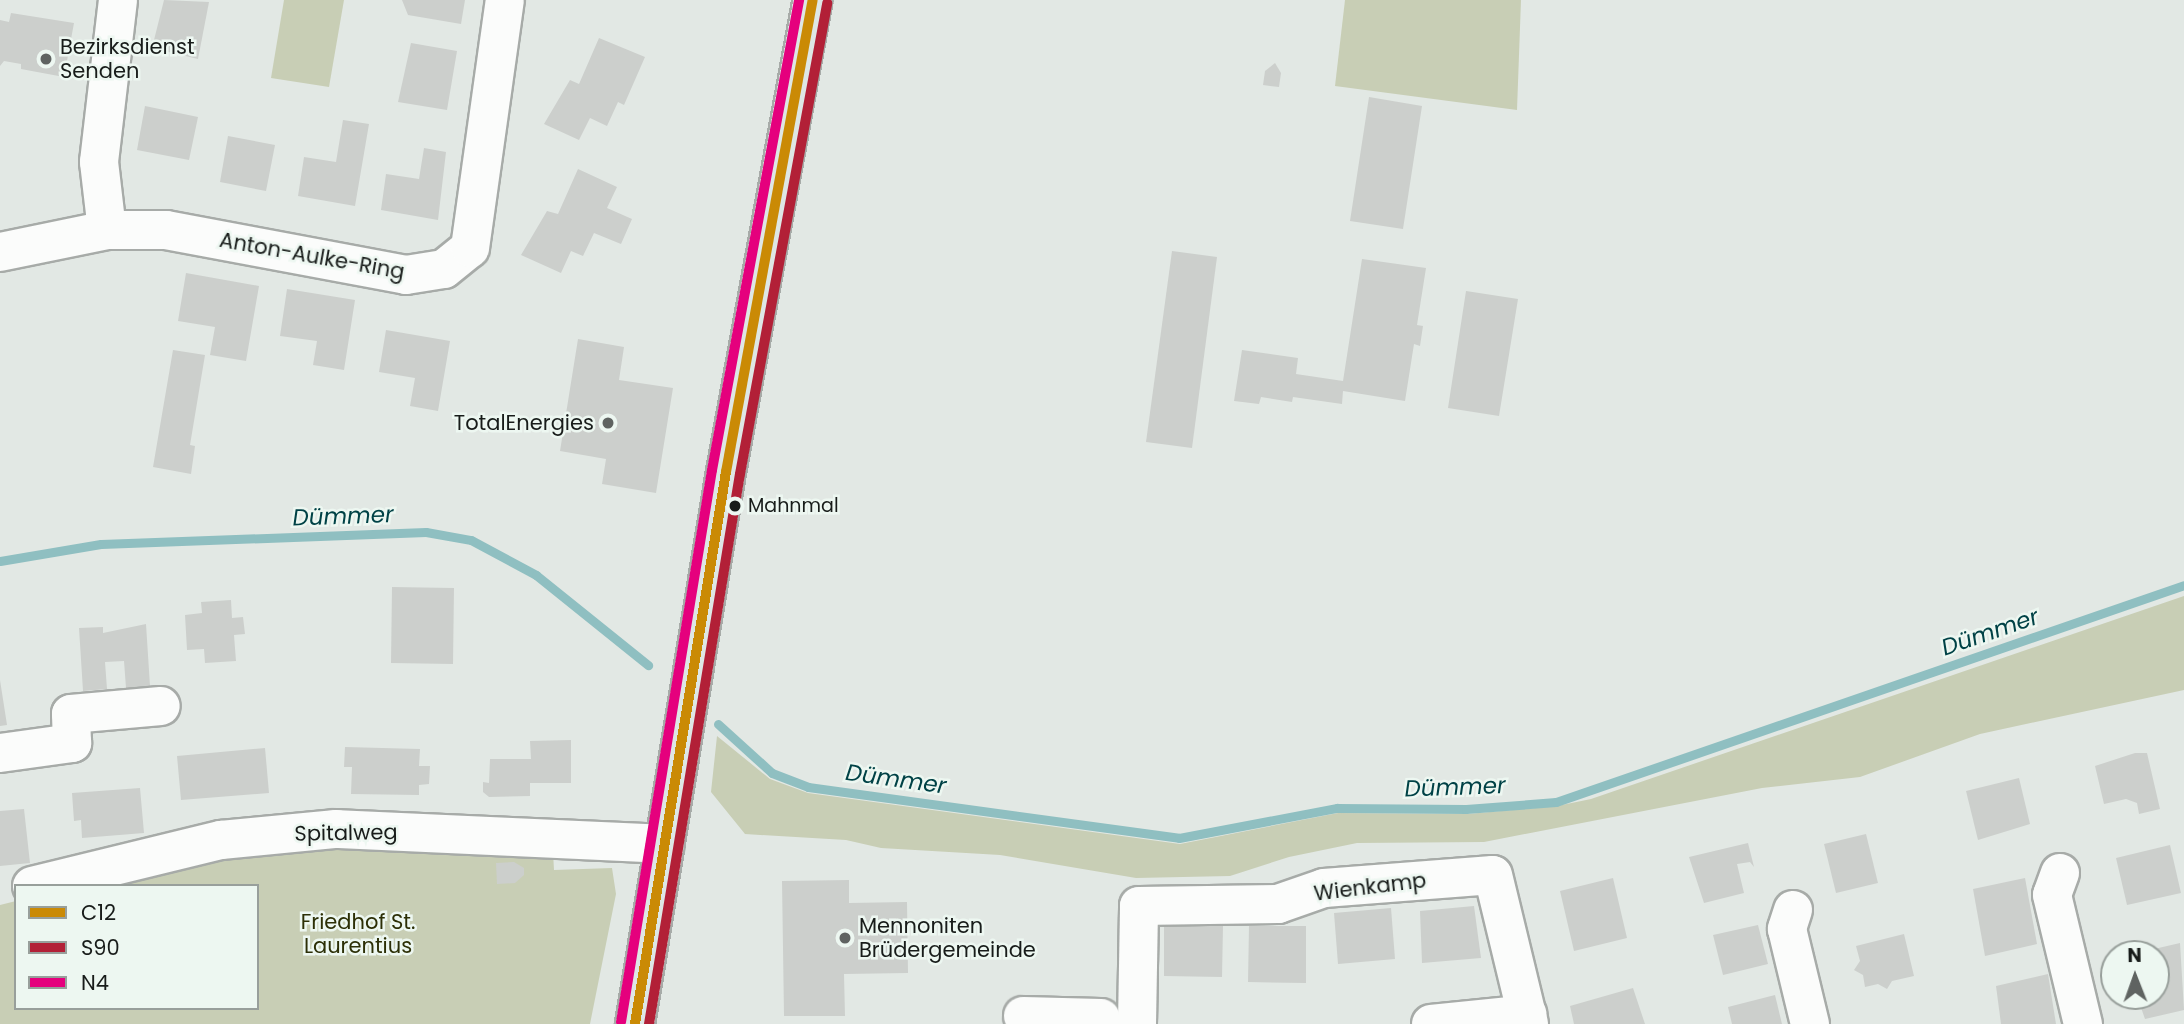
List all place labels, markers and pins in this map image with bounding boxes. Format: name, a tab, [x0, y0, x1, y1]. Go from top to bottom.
place label: Bezirksdienst Senden	[60, 34, 195, 84]
marker: Bezirksdienst Senden	[38, 51, 54, 67]
place label: TotalEnergies	[454, 410, 594, 436]
marker: TotalEnergies	[600, 415, 616, 431]
place label: Mahnmal	[748, 495, 839, 517]
marker: Mahnmal	[728, 499, 742, 513]
place label: Mennoniten Brüdergemeinde	[859, 913, 1036, 963]
marker: Mennoniten Brüdergemeinde	[837, 930, 853, 946]

